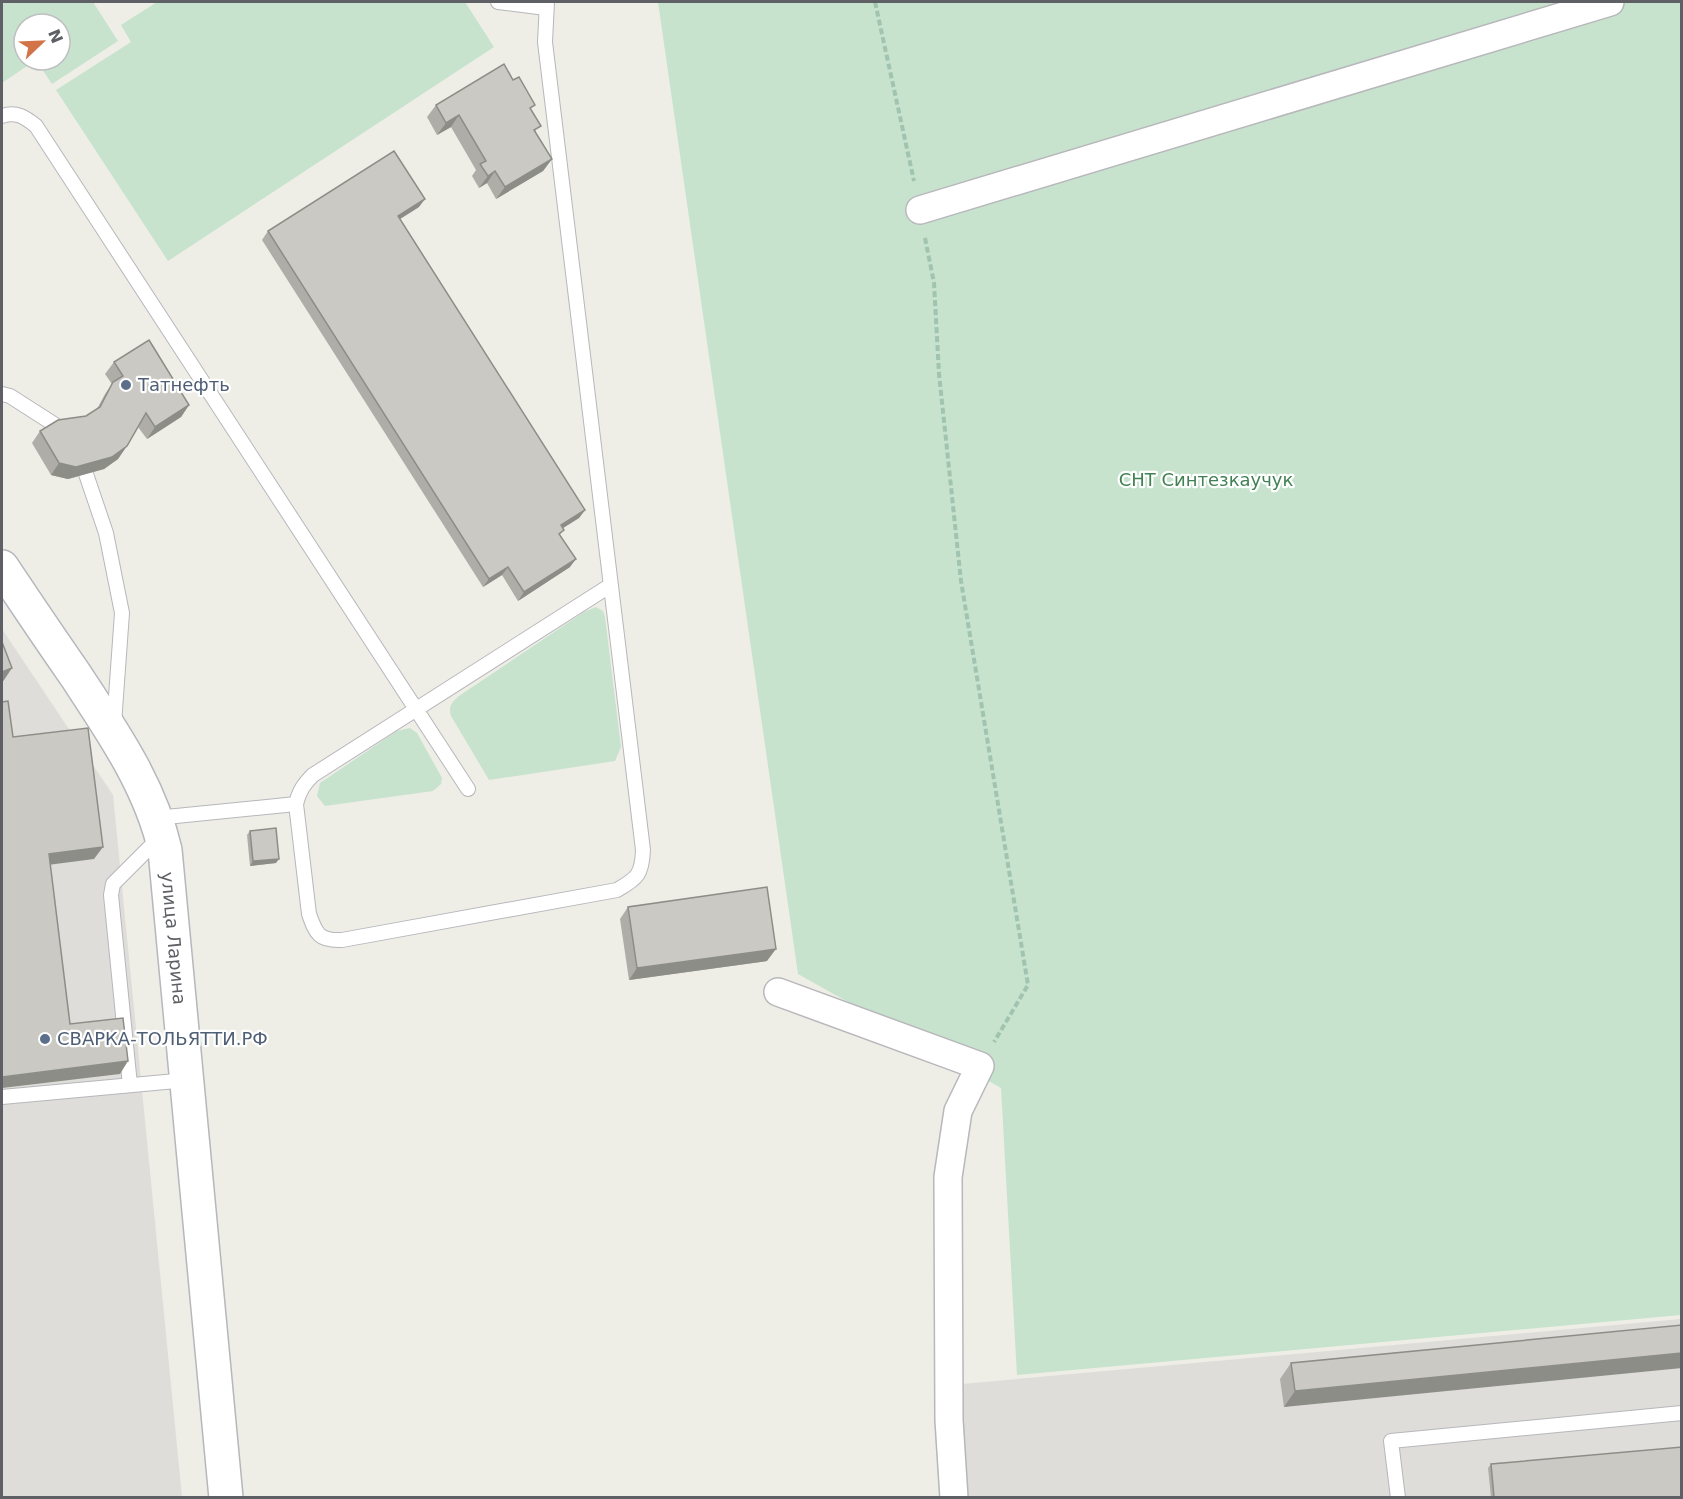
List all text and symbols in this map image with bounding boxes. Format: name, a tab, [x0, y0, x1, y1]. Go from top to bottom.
north arrow	[12, 12, 72, 72]
text: N	[44, 26, 67, 46]
place label: Татнефть	[137, 374, 230, 395]
marker: Татнефть	[119, 378, 133, 392]
park label: СНТ Синтезкаучук	[1119, 469, 1293, 490]
street label: улица Ларина	[157, 871, 191, 1006]
place label: СВАРКА-ТОЛЬЯТТИ.РФ	[57, 1028, 268, 1049]
marker: СВАРКА-ТОЛЬЯТТИ.РФ	[38, 1032, 52, 1046]

